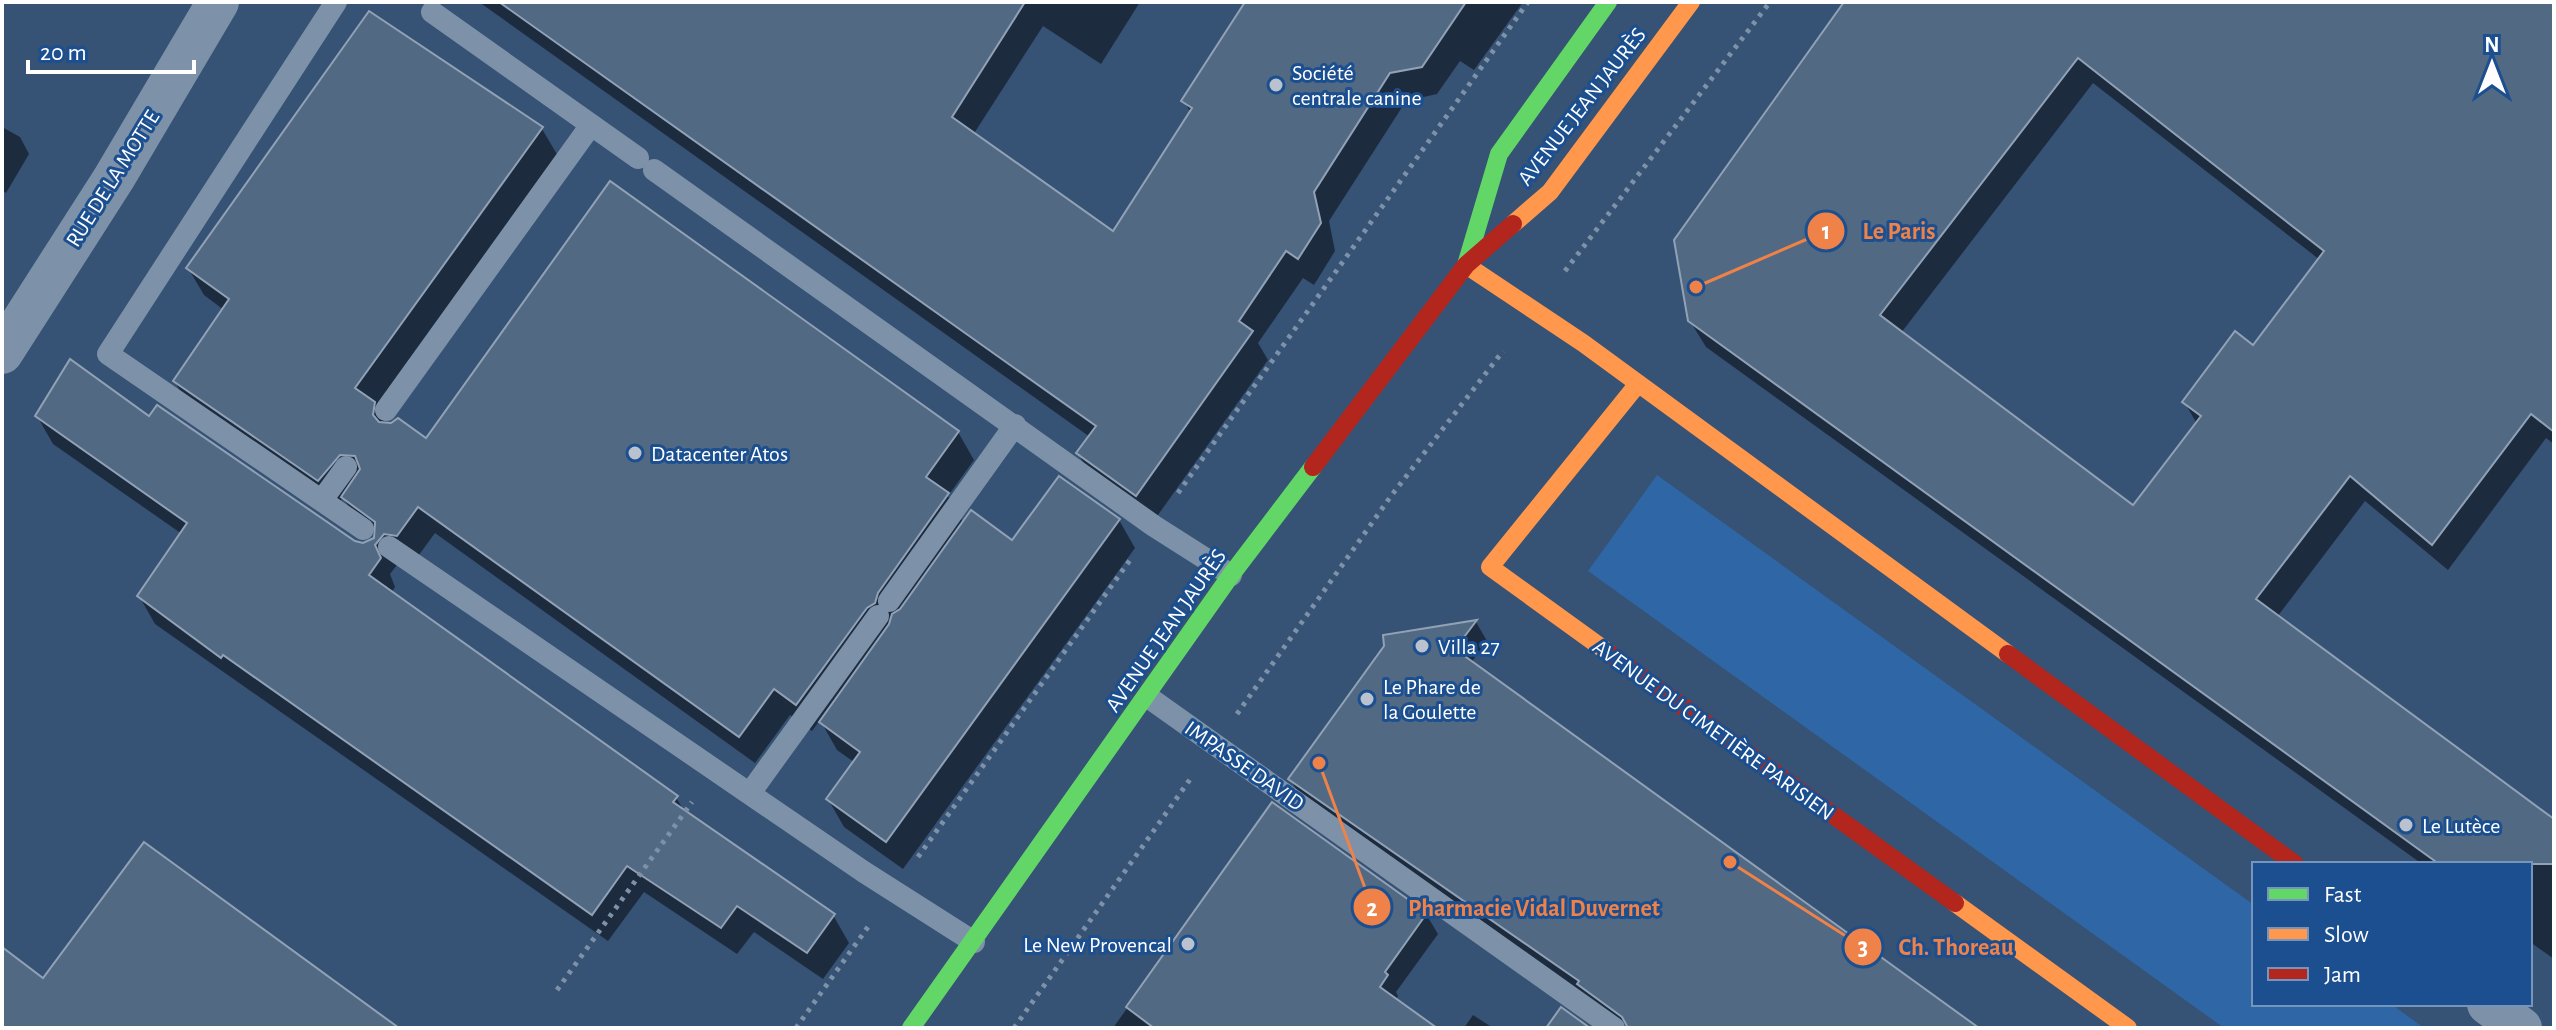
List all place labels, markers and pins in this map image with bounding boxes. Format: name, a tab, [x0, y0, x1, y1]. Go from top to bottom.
place label: Société centrale canine	[1292, 62, 1422, 109]
marker: Société centrale canine	[1267, 76, 1285, 94]
callout: Le Paris	[1806, 207, 1951, 255]
place label: Datacenter Atos	[651, 443, 788, 465]
marker: Datacenter Atos	[626, 444, 644, 462]
place label: Villa 27	[1438, 636, 1500, 658]
marker: Villa 27	[1413, 637, 1431, 655]
place label: Le Phare de la Goulette	[1383, 676, 1481, 723]
marker: Le Phare de la Goulette	[1358, 690, 1376, 708]
place label: Le Lutèce	[2422, 815, 2500, 837]
marker: Le Lutèce	[2397, 816, 2415, 834]
callout: Pharmacie Vidal Duvernet	[1352, 883, 1676, 931]
callout: Ch. Thoreau	[1843, 923, 2029, 971]
place label: Le New Provencal	[1023, 934, 1172, 956]
marker: Le New Provencal	[1179, 935, 1197, 953]

